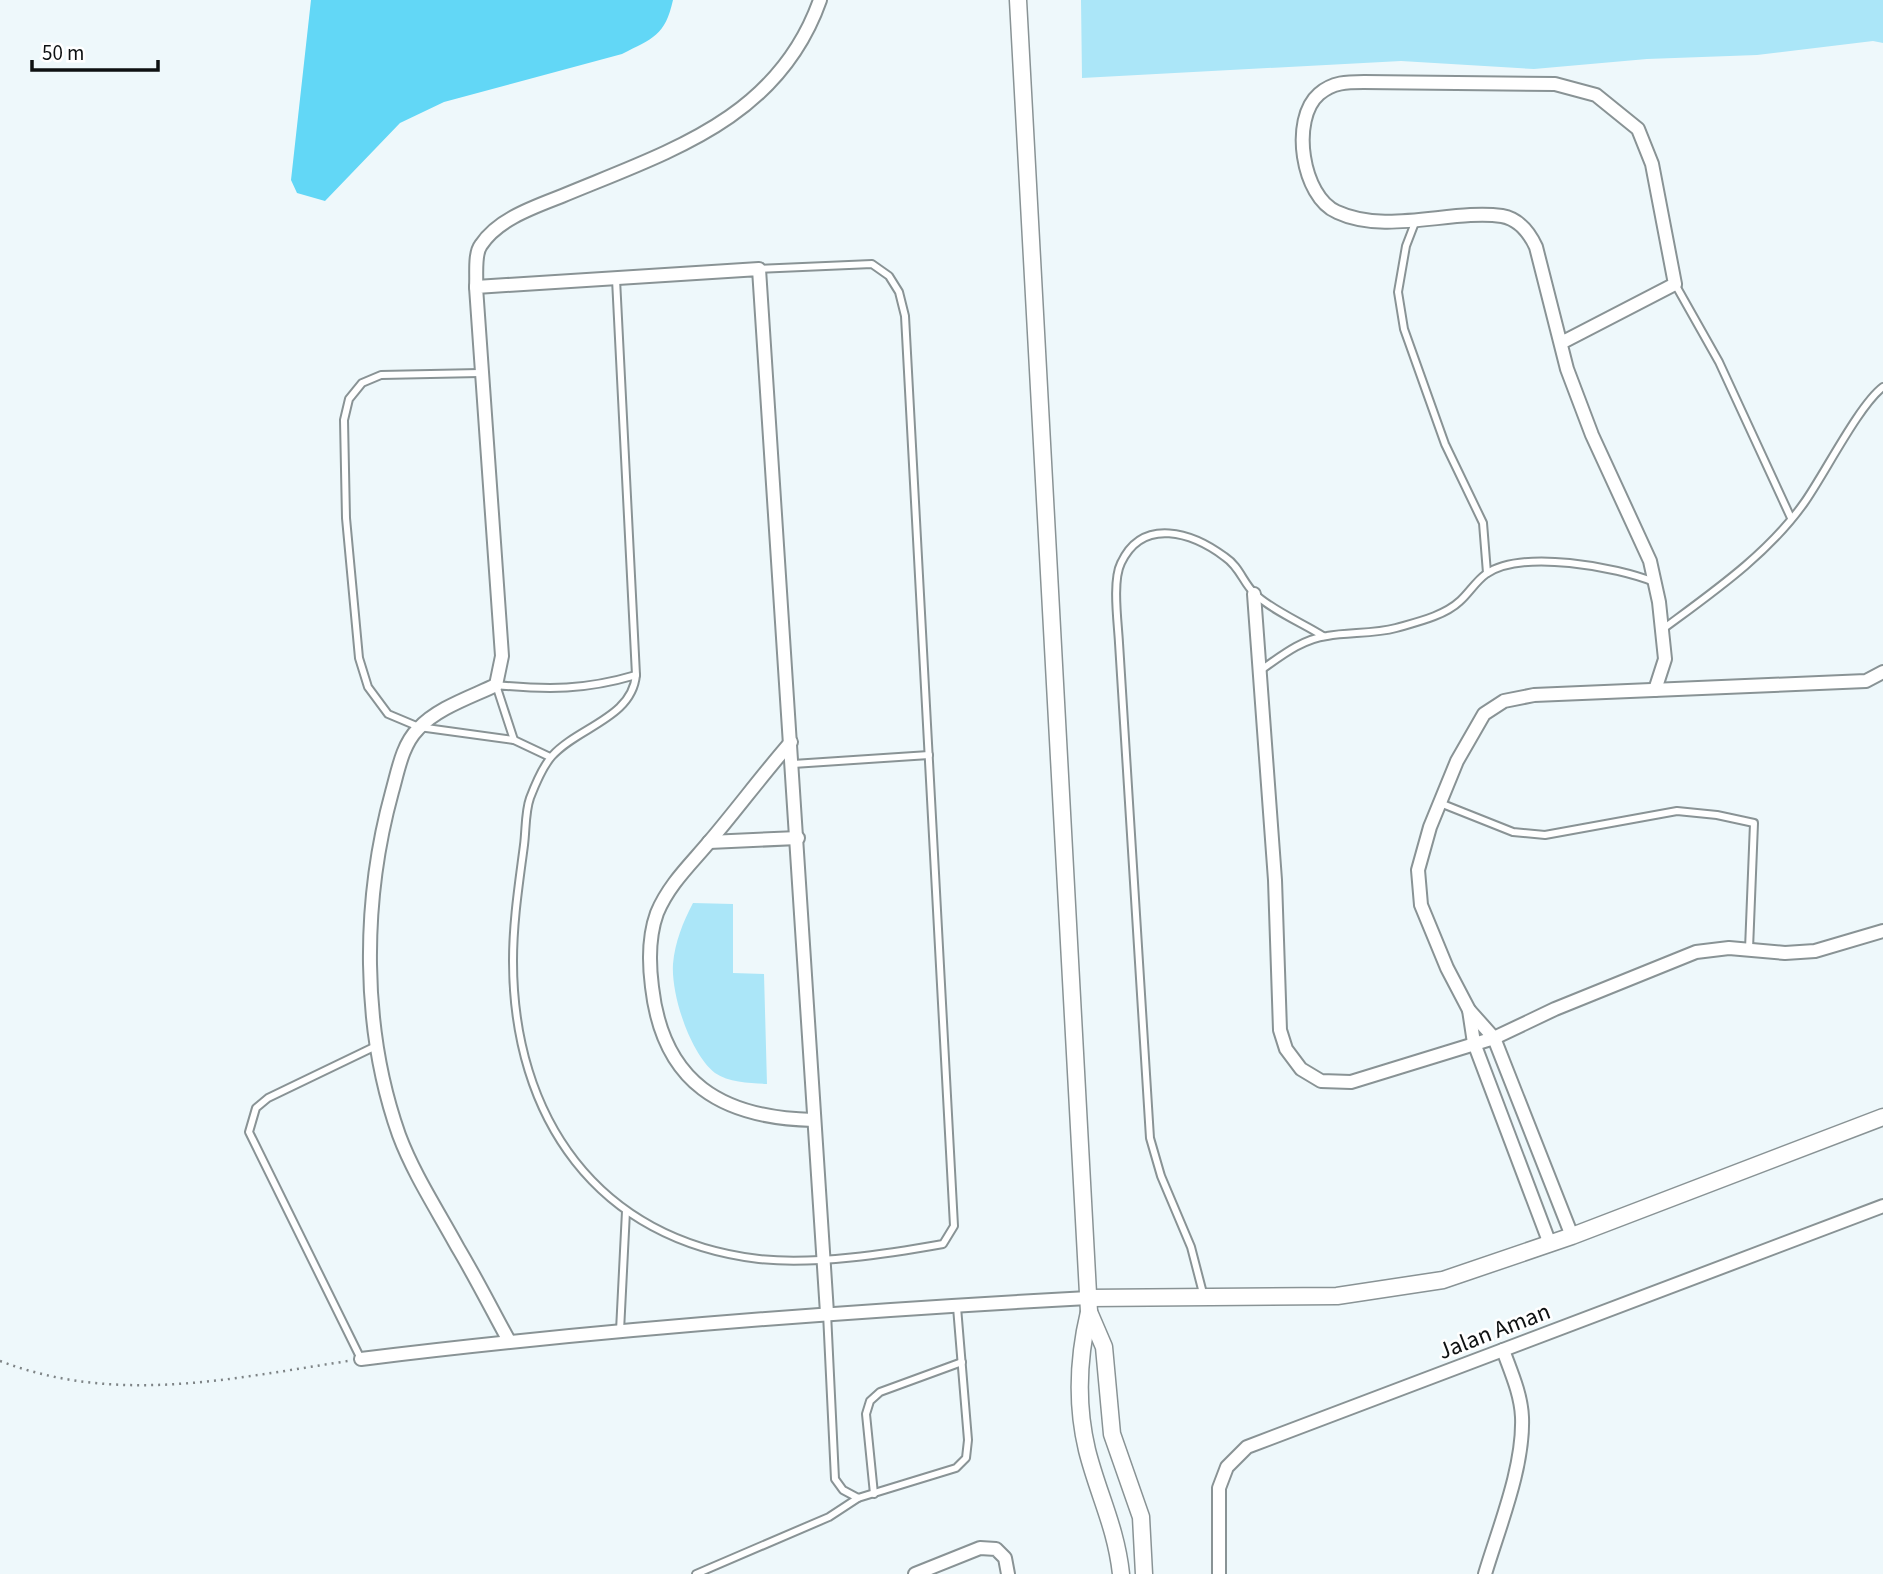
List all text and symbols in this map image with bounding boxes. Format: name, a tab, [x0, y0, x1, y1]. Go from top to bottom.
scale bar	[32, 28, 158, 72]
text: 50 m	[42, 38, 84, 68]
street label: Jalan Aman	[1433, 1294, 1555, 1369]

